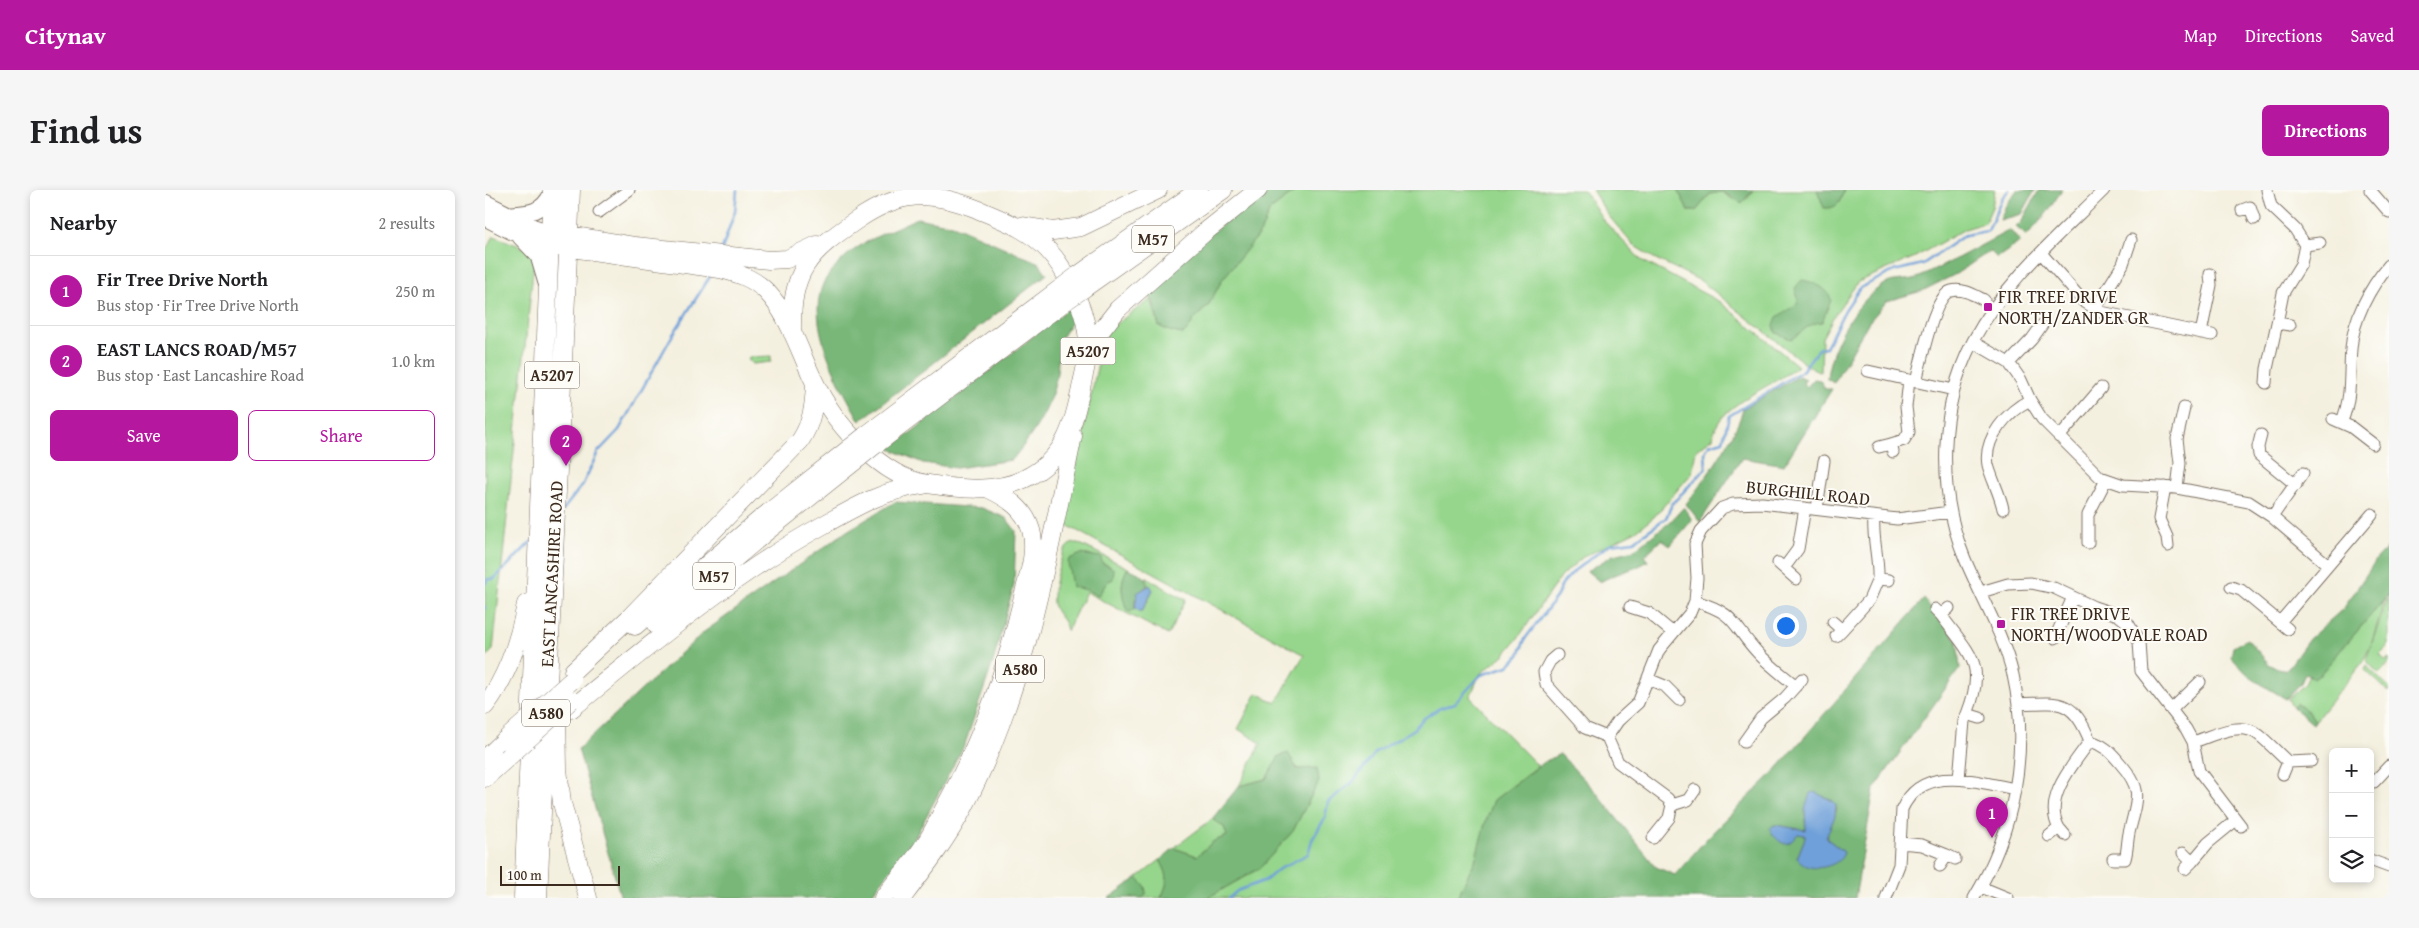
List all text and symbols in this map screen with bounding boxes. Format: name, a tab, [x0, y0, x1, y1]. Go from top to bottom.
text: Citynav	[25, 18, 106, 53]
text: Map	[2184, 22, 2217, 49]
text: Directions	[2245, 22, 2322, 49]
text: Saved	[2350, 22, 2394, 49]
text: Find us	[30, 105, 143, 156]
button: Directions	[2262, 105, 2389, 156]
text: Nearby	[50, 207, 117, 238]
text: 2 results	[378, 211, 435, 235]
road number: M57	[1132, 226, 1174, 252]
text: Fir Tree Drive North	[97, 265, 268, 293]
text: 1	[62, 279, 70, 303]
text: 250 m	[395, 279, 435, 303]
place label: FIR TREE DRIVE NORTH/ZANDER GR	[1998, 283, 2149, 331]
text: Bus stop · Fir Tree Drive North	[97, 293, 299, 317]
marker: FIR TREE DRIVE NORTH/ZANDER GR	[1982, 301, 1994, 313]
text: EAST LANCS ROAD/M57	[97, 335, 297, 363]
road number: A5207	[1061, 338, 1115, 365]
text: 2	[62, 349, 70, 373]
text: 1.0 km	[391, 349, 435, 373]
road number: A5207	[525, 362, 579, 388]
text: Bus stop · East Lancashire Road	[97, 363, 304, 387]
button: Save	[50, 410, 238, 461]
button: Share	[248, 410, 435, 461]
pin: 2	[550, 425, 582, 466]
street label: BURGHILL ROAD	[1745, 473, 1872, 512]
street label: EAST LANCASHIRE ROAD	[533, 480, 570, 668]
road number: M57	[693, 562, 735, 590]
place label: FIR TREE DRIVE NORTH/WOODVALE ROAD	[2011, 600, 2208, 648]
your location	[1773, 613, 1799, 639]
marker: FIR TREE DRIVE NORTH/WOODVALE ROAD	[1995, 618, 2007, 630]
road number: A580	[996, 656, 1044, 682]
road number: A580	[522, 699, 570, 726]
map controls	[2329, 748, 2374, 883]
button: +	[2329, 748, 2374, 793]
button: −	[2329, 793, 2374, 838]
pin: 1	[1976, 797, 2008, 838]
button: layers	[2329, 838, 2374, 883]
scale bar	[500, 863, 620, 886]
text: 100 m	[507, 865, 542, 885]

